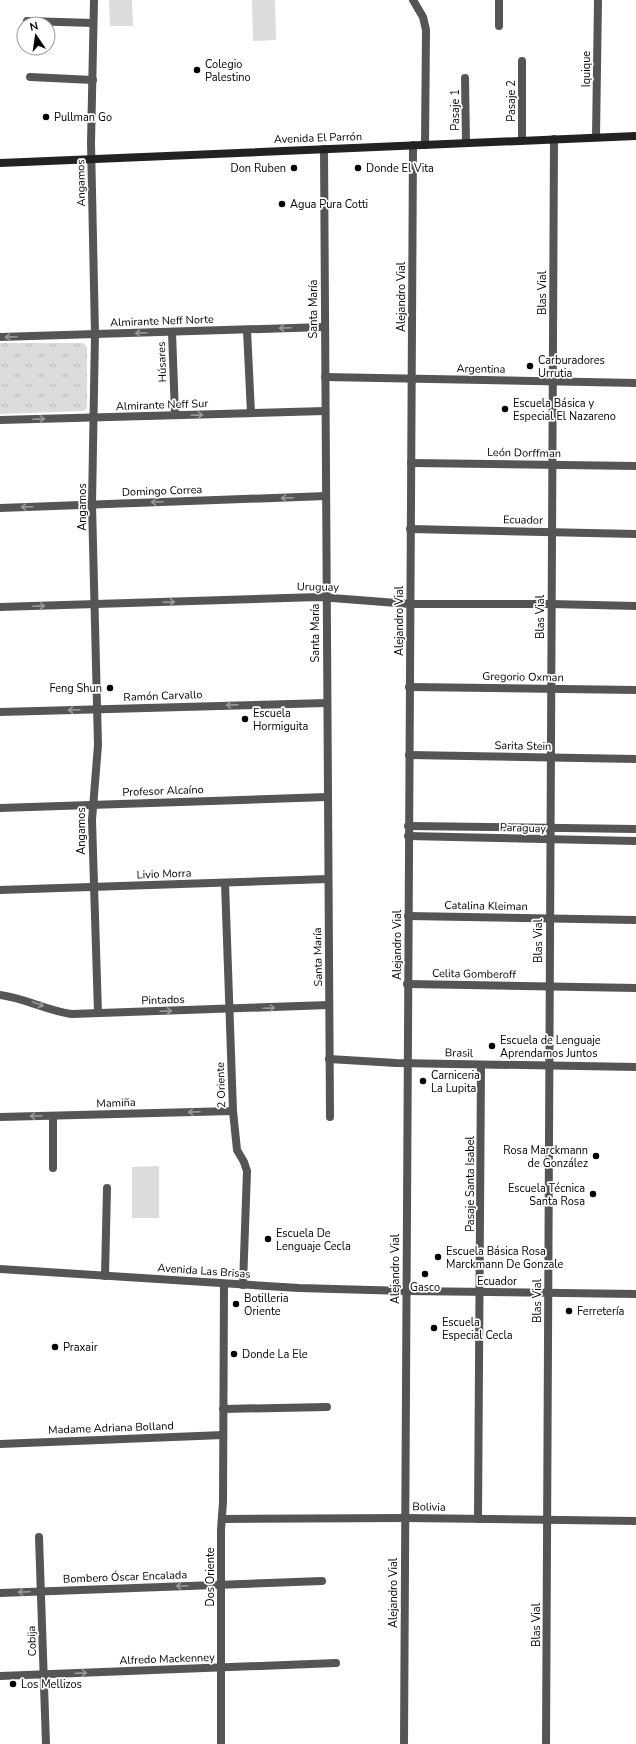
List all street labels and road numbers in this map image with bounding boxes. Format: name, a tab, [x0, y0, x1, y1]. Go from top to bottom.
street label: Iquique	[579, 51, 594, 87]
street label: Pasaje 2	[504, 80, 519, 122]
street label: Pasaje 1	[448, 89, 463, 131]
street label: Avenida El Parrón	[274, 129, 362, 147]
street label: Angamos	[73, 159, 89, 207]
street label: Alejandro Vial	[394, 261, 409, 332]
street label: Blas Vial	[535, 270, 550, 315]
street label: Santa María	[306, 279, 321, 338]
street label: Almirante Neff Norte	[110, 312, 214, 330]
street label: Húsares	[154, 341, 170, 383]
street label: Argentina	[456, 361, 506, 377]
street label: Almirante Neff Sur	[116, 396, 209, 414]
street label: León Dorffman	[487, 445, 561, 461]
street label: Domingo Correa	[122, 482, 203, 500]
street label: Angamos	[75, 483, 90, 531]
street label: Ecuador	[503, 512, 543, 528]
street label: Uruguay	[297, 579, 340, 595]
street label: Alejandro Vial	[392, 585, 407, 656]
street label: Blas Vial	[533, 594, 548, 639]
street label: Santa María	[308, 603, 323, 662]
street label: Gregorio Oxman	[482, 669, 564, 685]
street label: Ramón Carvallo	[123, 687, 203, 705]
street label: Sarita Stein	[494, 738, 552, 754]
street label: Profesor Alcaíno	[122, 782, 204, 800]
street label: Angamos	[74, 807, 89, 855]
street label: Paraguay	[500, 820, 547, 836]
street label: Livio Morra	[136, 866, 192, 882]
street label: Catalina Kleiman	[444, 898, 528, 914]
street label: Alejandro Vial	[390, 909, 405, 980]
street label: Blas Vial	[531, 918, 546, 963]
street label: Santa María	[310, 927, 326, 987]
street label: Celita Gomberoff	[432, 966, 516, 982]
street label: Pintados	[141, 992, 185, 1008]
street label: Brasil	[445, 1045, 474, 1061]
street label: 2 Oriente	[213, 1062, 229, 1108]
street label: Mamiña	[96, 1095, 136, 1111]
street label: Pasaje Santa Isabel	[463, 1135, 478, 1232]
street label: Alejandro Vial	[388, 1233, 403, 1304]
street label: Avenida Las Brisas	[157, 1260, 251, 1282]
street label: Ecuador	[477, 1274, 517, 1289]
street label: Blas Vial	[530, 1278, 545, 1323]
street label: Madame Adriana Bolland	[48, 1418, 174, 1438]
street label: Bolivia	[412, 1499, 446, 1515]
street label: Dos Oriente	[203, 1547, 218, 1607]
street label: Alejandro Vial	[386, 1557, 401, 1628]
street label: Bombero Óscar Encalada	[63, 1566, 188, 1587]
street label: Blas Vial	[529, 1602, 544, 1647]
street label: Cobija	[24, 1625, 40, 1657]
street label: Alfredo Mackenney	[119, 1650, 215, 1668]

